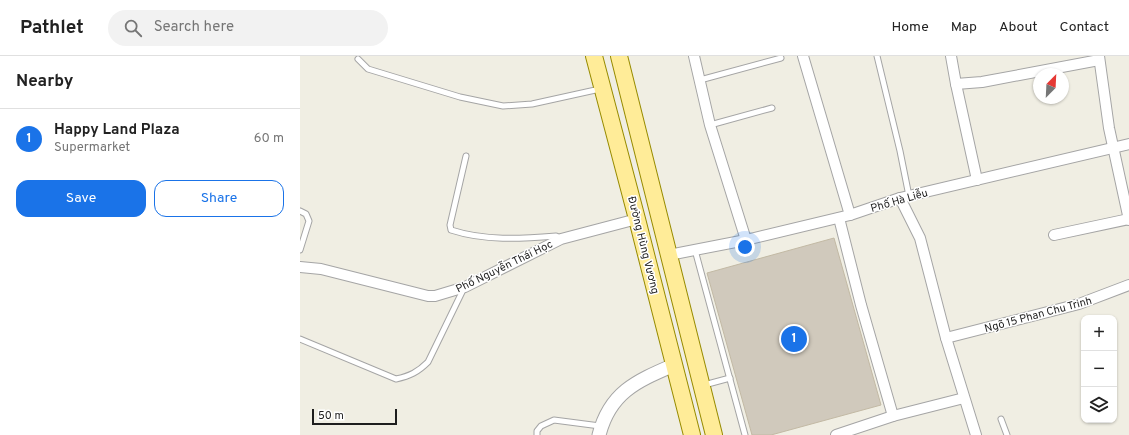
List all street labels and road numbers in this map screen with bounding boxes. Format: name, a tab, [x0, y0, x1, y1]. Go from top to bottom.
street label: Phố Hà Liễu	[869, 185, 930, 216]
street label: Đường Hùng Vương	[624, 195, 662, 296]
street label: Phố Nguyễn Thái Học	[453, 236, 555, 296]
street label: Ngõ 15 Phan Chu Trinh	[983, 294, 1094, 336]

